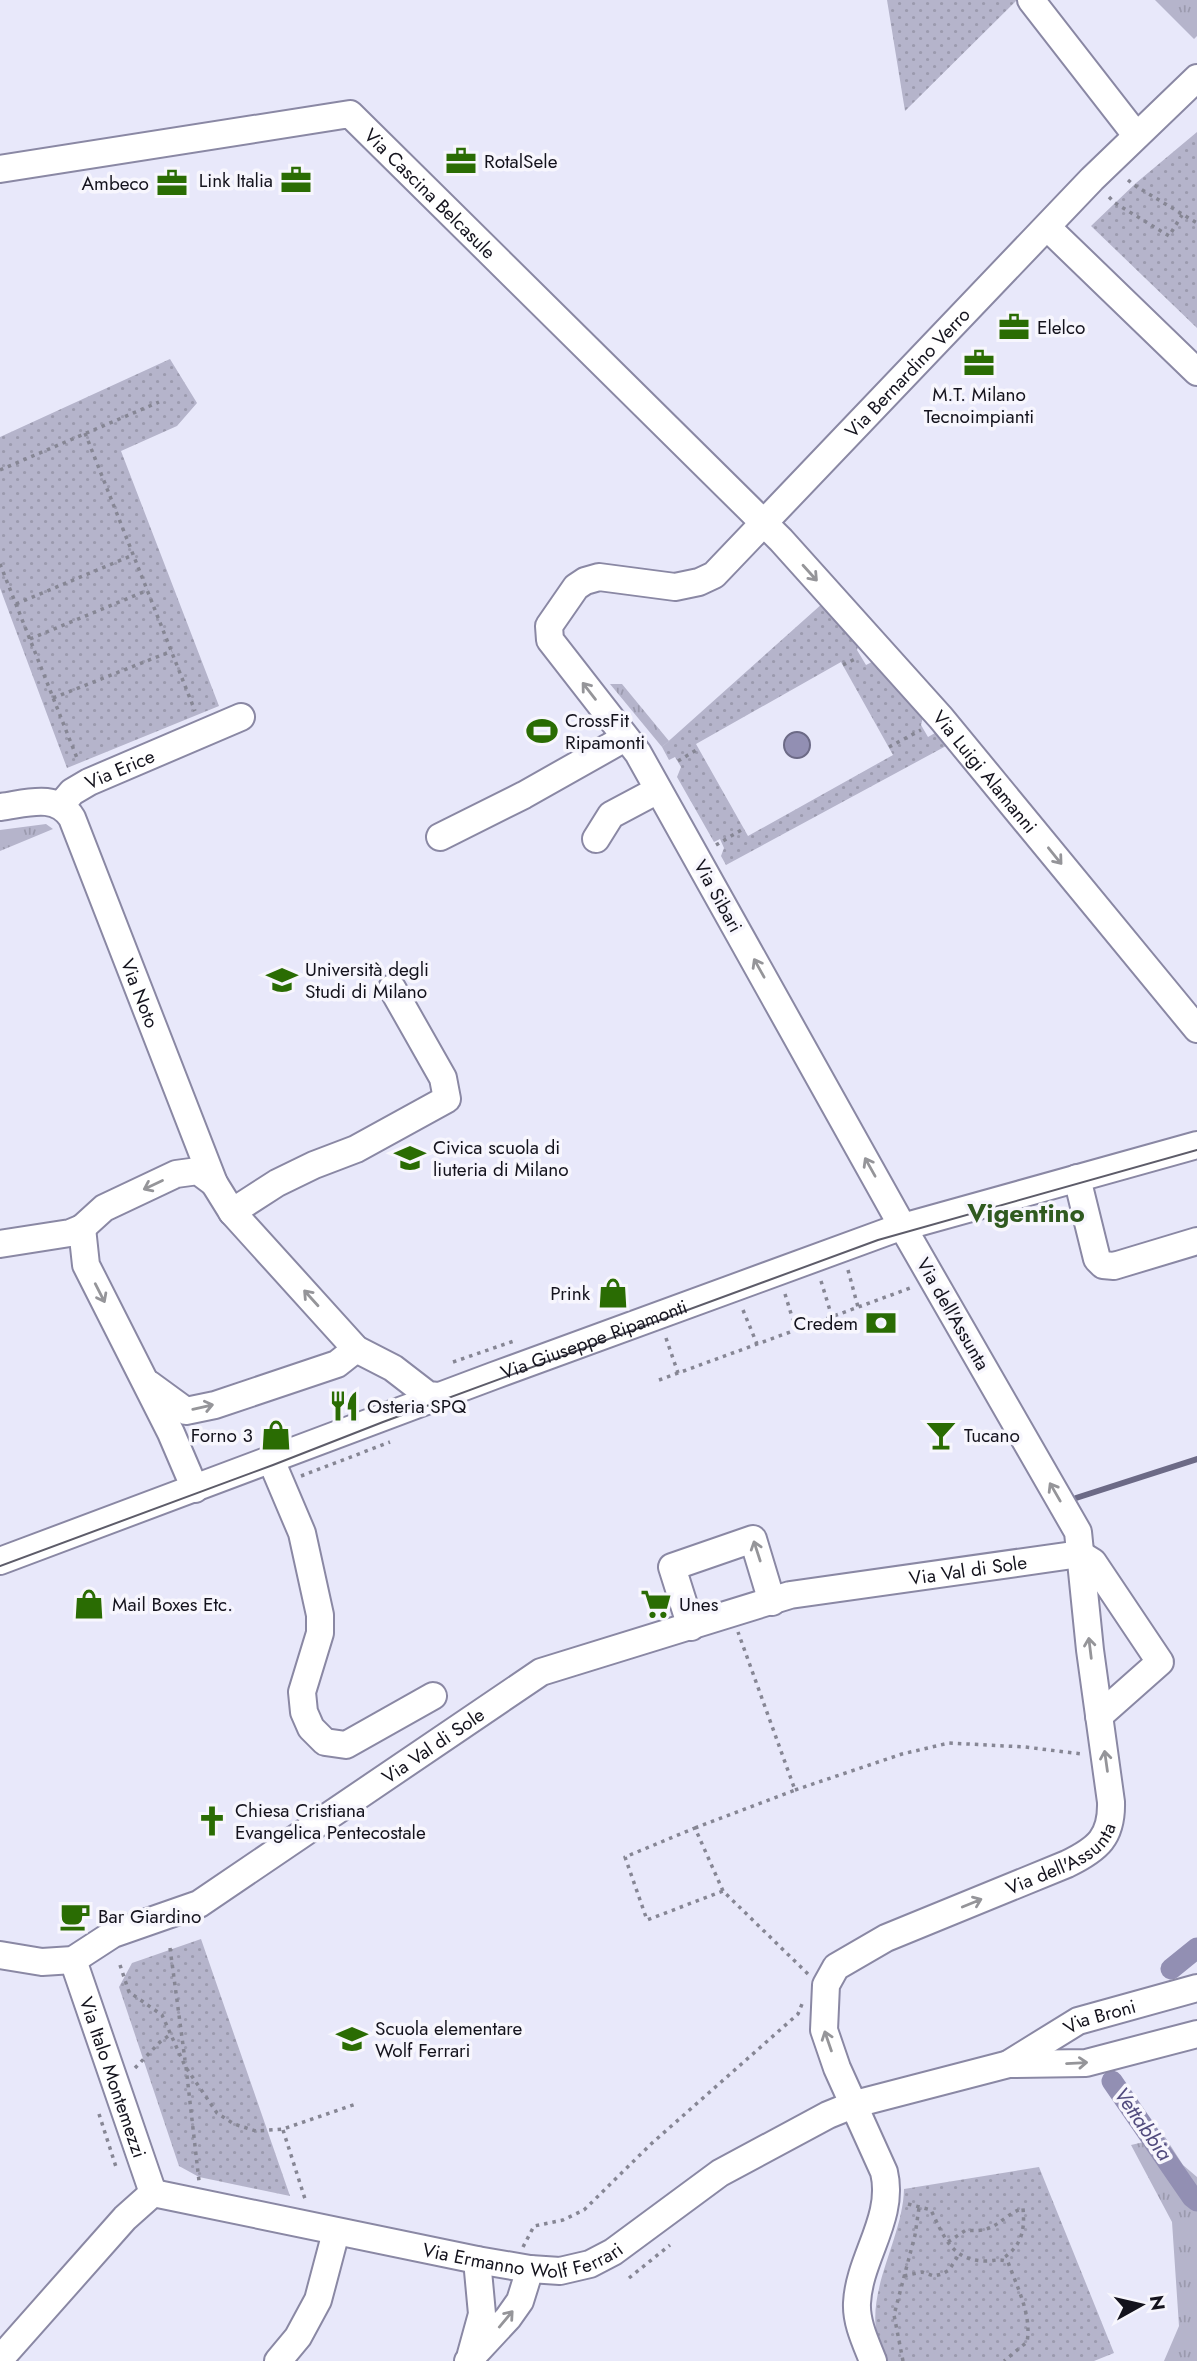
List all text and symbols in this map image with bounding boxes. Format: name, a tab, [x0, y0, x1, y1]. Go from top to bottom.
street label: Via Cascina Belcasule	[358, 122, 502, 265]
office icon: RotalSele	[444, 144, 478, 178]
place label: RotalSele	[484, 148, 558, 175]
office icon: Link Italia	[279, 163, 313, 197]
office icon: Ambeco	[155, 166, 189, 200]
place label: Link Italia	[199, 167, 273, 194]
place label: Ambeco	[82, 170, 149, 197]
street label: Via Bernardino Verro	[839, 301, 976, 444]
office icon: Elelco	[997, 310, 1031, 344]
place label: Elelco	[1037, 314, 1085, 341]
office icon: M.T. Milano Tecnoimpianti	[962, 346, 996, 380]
place label: M.T. Milano Tecnoimpianti	[924, 381, 1034, 430]
one-way arrow	[802, 564, 818, 582]
one-way arrow	[582, 683, 597, 701]
street label: Via Luigi Alamanni	[927, 704, 1044, 839]
place label: CrossFit Ripamonti	[565, 707, 645, 756]
sports icon: CrossFit Ripamonti	[525, 714, 559, 748]
street label: Via Erice	[81, 742, 159, 796]
one-way arrow	[1047, 847, 1062, 865]
street label: Via Sibari	[687, 855, 749, 937]
street label: Via Noto	[114, 954, 166, 1032]
place label: Università degli Studi di Milano	[305, 956, 429, 1005]
one-way arrow	[752, 959, 766, 979]
school or university icon: Università degli Studi di Milano	[265, 963, 299, 997]
place label: Civica scuola di liuteria di Milano	[433, 1134, 569, 1183]
school or university icon: Civica scuola di liuteria di Milano	[393, 1141, 427, 1175]
one-way arrow	[863, 1157, 876, 1178]
one-way arrow	[142, 1180, 163, 1193]
district label: Vigentino	[966, 1194, 1085, 1232]
street label: Via dell'Assunta	[910, 1253, 996, 1375]
shop icon: Prink	[596, 1276, 630, 1310]
place label: Prink	[550, 1280, 591, 1307]
one-way arrow	[93, 1282, 107, 1303]
one-way arrow	[302, 1290, 319, 1307]
street label: Via Giuseppe Ripamonti	[497, 1293, 691, 1386]
bank icon: Credem	[864, 1306, 898, 1340]
place label: Credem	[794, 1310, 858, 1337]
restaurant icon: Osteria SPQ	[327, 1389, 361, 1423]
place label: Osteria SPQ	[367, 1393, 466, 1420]
one-way arrow	[191, 1400, 214, 1414]
shop icon: Forno 3	[259, 1418, 293, 1452]
bar icon: Tucano	[924, 1418, 958, 1452]
place label: Forno 3	[191, 1422, 253, 1449]
place label: Tucano	[964, 1422, 1020, 1449]
one-way arrow	[1048, 1482, 1061, 1503]
one-way arrow	[749, 1540, 762, 1562]
street label: Via Val di Sole	[907, 1548, 1029, 1592]
shop icon: Mail Boxes Etc.	[72, 1587, 106, 1621]
supermarket icon: Unes	[639, 1587, 673, 1621]
place label: Mail Boxes Etc.	[112, 1591, 233, 1618]
place label: Unes	[679, 1591, 719, 1618]
one-way arrow	[1083, 1637, 1096, 1660]
street label: Via Val di Sole	[376, 1701, 490, 1790]
one-way arrow	[1099, 1750, 1112, 1773]
place label: Chiesa Cristiana Evangelica Pentecostale	[235, 1797, 426, 1846]
church icon: Chiesa Cristiana Evangelica Pentecostale	[195, 1804, 229, 1838]
street label: Via dell'Assunta	[1001, 1819, 1122, 1901]
one-way arrow	[960, 1896, 982, 1909]
cafe icon: Bar Giardino	[58, 1899, 92, 1933]
place label: Bar Giardino	[98, 1903, 201, 1930]
street label: Via Broni	[1058, 1992, 1139, 2040]
street label: Via Italo Montemezzi	[73, 1993, 153, 2161]
place label: Scuola elementare Wolf Ferrari	[375, 2015, 523, 2064]
school or university icon: Scuola elementare Wolf Ferrari	[335, 2022, 369, 2056]
one-way arrow	[821, 2031, 833, 2053]
one-way arrow	[1065, 2056, 1088, 2069]
water label: Vettabbia	[1107, 2081, 1180, 2167]
street label: Via Ermanno Wolf Ferrari	[420, 2236, 628, 2285]
north arrow	[1106, 2270, 1176, 2340]
text: N	[1143, 2293, 1172, 2312]
one-way arrow	[499, 2310, 514, 2328]

